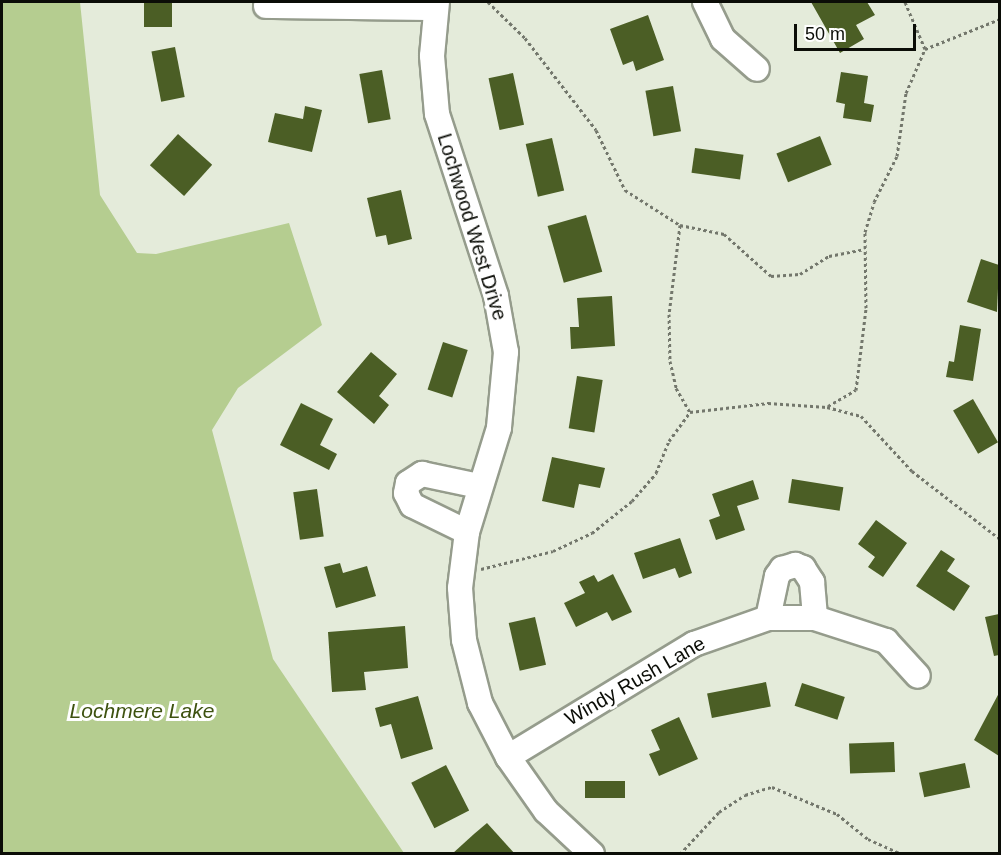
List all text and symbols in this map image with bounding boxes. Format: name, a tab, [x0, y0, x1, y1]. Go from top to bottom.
scale bar	[797, 12, 918, 50]
text: 50 m	[805, 24, 845, 44]
street label: Lochwood West Drive	[432, 131, 512, 323]
street label: Windy Rush Lane	[561, 631, 709, 731]
water label: Lochmere Lake	[70, 698, 214, 724]

